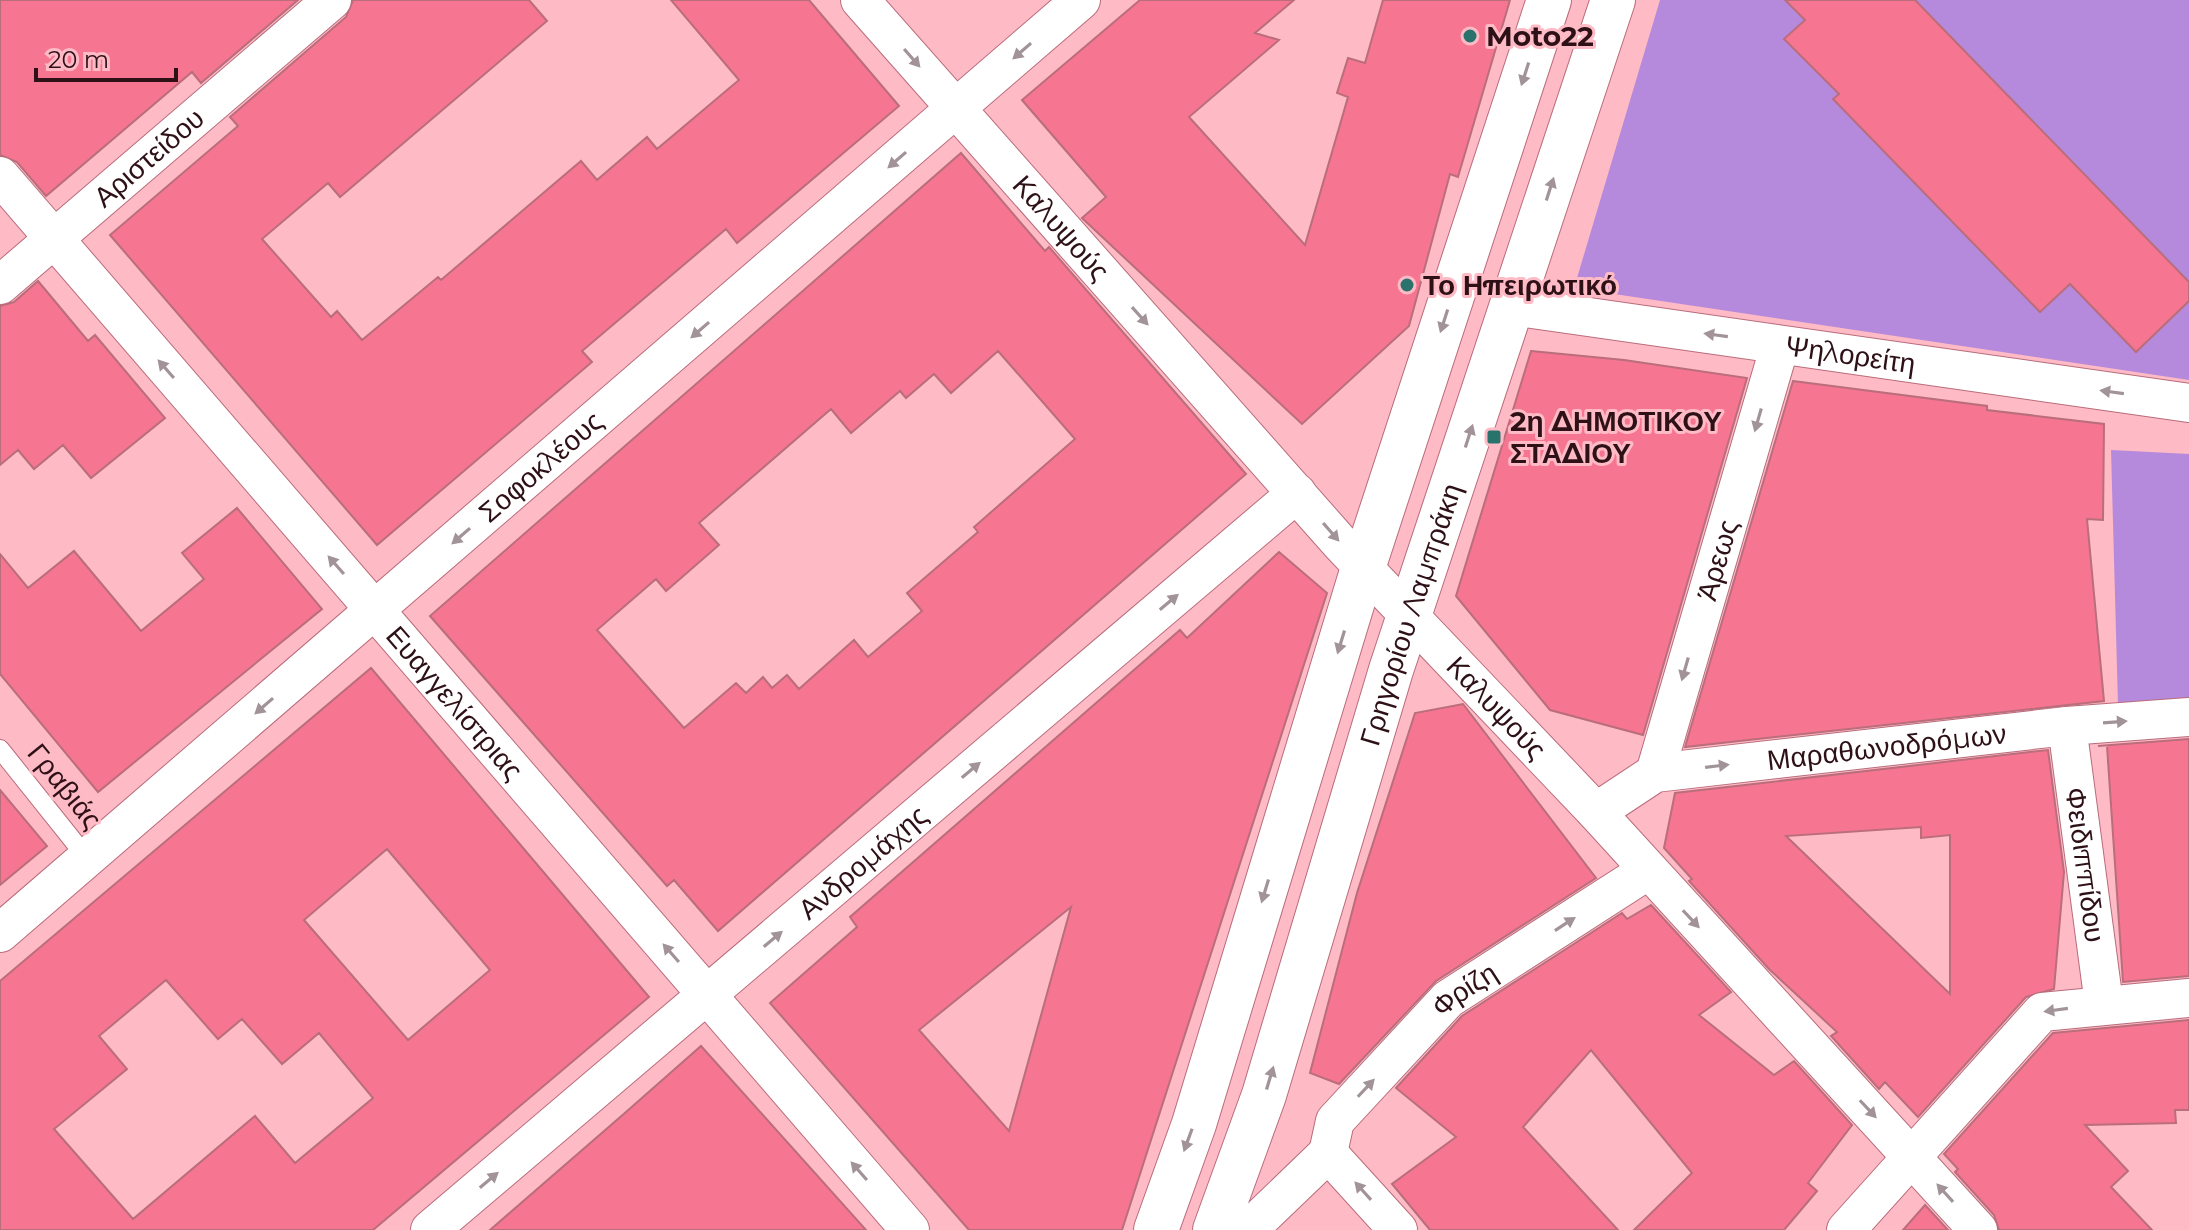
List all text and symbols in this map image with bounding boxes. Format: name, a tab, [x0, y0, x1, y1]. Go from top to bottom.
place label: Moto22	[1486, 19, 1594, 53]
marker: Moto22	[1461, 27, 1479, 45]
scale bar	[36, 32, 176, 82]
one-way arrow	[1013, 42, 1033, 59]
text: 20 m	[48, 45, 109, 74]
one-way arrow	[902, 49, 920, 68]
one-way arrow	[1518, 62, 1530, 86]
street label: Αριστείδου	[87, 101, 211, 214]
one-way arrow	[887, 150, 906, 168]
street label: Καλυψούς	[1006, 168, 1117, 287]
one-way arrow	[1545, 177, 1557, 201]
place label: Το Ηπειρωτικό	[1423, 268, 1617, 302]
marker: Το Ηπειρωτικό	[1398, 276, 1416, 294]
one-way arrow	[1130, 306, 1148, 325]
one-way arrow	[1437, 309, 1449, 333]
one-way arrow	[690, 320, 710, 338]
one-way arrow	[1703, 328, 1728, 341]
street label: Ψηλορείτη	[1783, 328, 1918, 381]
one-way arrow	[158, 359, 175, 379]
one-way arrow	[2099, 385, 2124, 398]
street label: Σοφοκλέους	[472, 404, 609, 529]
place label: 2η ΔΗΜΟΤΙΚΟΥ ΣΤΑΔΙΟΥ	[1510, 404, 1722, 470]
one-way arrow	[1751, 408, 1764, 432]
one-way arrow	[1463, 424, 1475, 448]
marker: 2η ΔΗΜΟΤΙΚΟΥ ΣΤΑΔΙΟΥ	[1485, 428, 1503, 446]
street label: Γρηγορίου Λαμπράκη	[1352, 479, 1469, 750]
street label: Άρεως	[1689, 516, 1745, 604]
one-way arrow	[1321, 522, 1339, 541]
one-way arrow	[451, 527, 471, 544]
one-way arrow	[328, 556, 345, 576]
one-way arrow	[1158, 594, 1178, 611]
street label: Ευαγγελίστριας	[379, 619, 531, 787]
one-way arrow	[1334, 631, 1347, 655]
street label: Καλυψούς	[1440, 649, 1554, 766]
one-way arrow	[1678, 658, 1691, 682]
one-way arrow	[254, 697, 274, 714]
one-way arrow	[2103, 715, 2128, 728]
street label: Μαραθωνοδρόμων	[1765, 716, 2008, 777]
street label: Γραβιάς	[20, 737, 110, 835]
one-way arrow	[1705, 759, 1730, 772]
one-way arrow	[960, 762, 980, 779]
street label: Φειδιππίδου	[2058, 785, 2113, 944]
street label: Ανδρομάχης	[791, 798, 934, 926]
one-way arrow	[1258, 879, 1271, 903]
one-way arrow	[1682, 909, 1700, 928]
one-way arrow	[1554, 917, 1576, 931]
one-way arrow	[762, 931, 782, 948]
one-way arrow	[663, 943, 680, 963]
street label: Φρίζη	[1424, 955, 1503, 1023]
one-way arrow	[2043, 1004, 2068, 1017]
one-way arrow	[1264, 1065, 1277, 1089]
one-way arrow	[1356, 1079, 1374, 1098]
one-way arrow	[1859, 1100, 1877, 1119]
one-way arrow	[1181, 1128, 1194, 1152]
one-way arrow	[851, 1161, 868, 1181]
one-way arrow	[479, 1171, 499, 1189]
one-way arrow	[1355, 1182, 1372, 1202]
one-way arrow	[1936, 1183, 1954, 1202]

